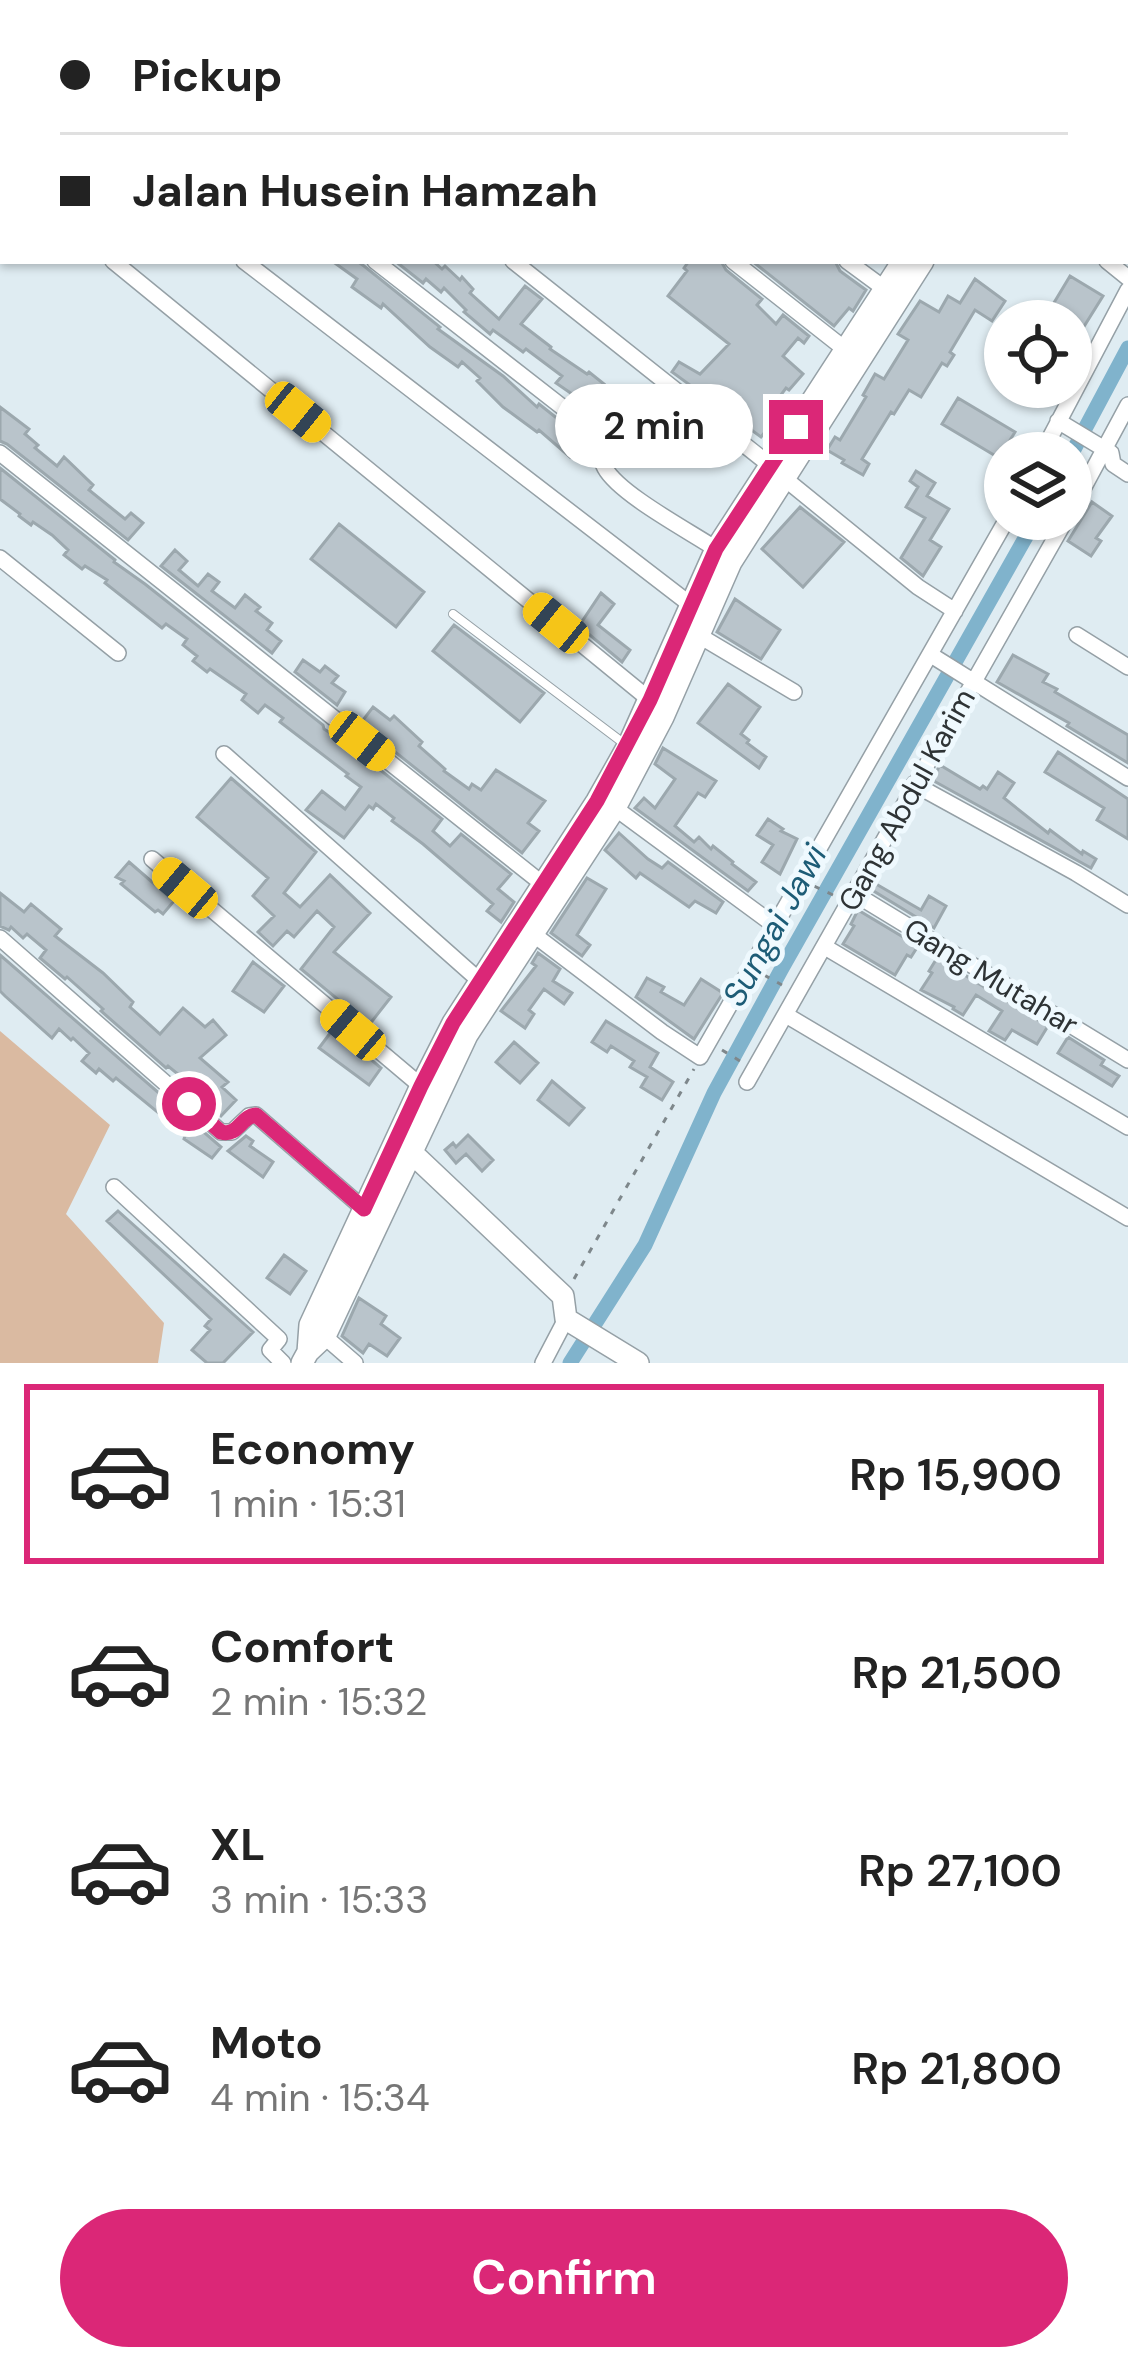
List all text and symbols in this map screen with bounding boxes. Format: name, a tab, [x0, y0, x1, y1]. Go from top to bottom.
text: Pickup	[132, 46, 282, 105]
text: Jalan Husein Hamzah	[132, 161, 598, 220]
map controls	[984, 300, 1092, 540]
button: locate	[984, 300, 1092, 408]
car	[259, 375, 337, 449]
callout: 2 min	[556, 385, 754, 469]
text: 2 min	[603, 400, 705, 451]
route end	[769, 400, 823, 454]
button: layers	[984, 432, 1092, 540]
car	[517, 586, 595, 660]
street label: Gang Abdul Karim	[829, 682, 984, 918]
car	[323, 705, 401, 777]
water label: Sungai Jawi	[712, 836, 837, 1014]
car	[146, 851, 224, 925]
street label: Gang Mutahar	[897, 909, 1085, 1044]
car	[314, 993, 392, 1067]
route start	[162, 1077, 216, 1131]
text: Economy	[210, 1419, 415, 1478]
icon: car	[66, 1420, 174, 1528]
text: Rp 15,900	[849, 1445, 1062, 1504]
text: 1 min · 15:31	[210, 1478, 406, 1529]
text: Comfort	[210, 1617, 394, 1676]
icon: car	[66, 1618, 174, 1726]
text: Rp 21,500	[852, 1643, 1062, 1702]
text: 2 min · 15:32	[210, 1676, 427, 1727]
text: XL	[210, 1815, 265, 1874]
icon: car	[66, 1816, 174, 1924]
text: Rp 27,100	[858, 1841, 1062, 1900]
text: 3 min · 15:33	[210, 1874, 428, 1925]
text: Moto	[210, 2013, 323, 2072]
icon: car	[66, 2014, 174, 2122]
text: Rp 21,800	[851, 2039, 1062, 2098]
text: 4 min · 15:34	[210, 2072, 430, 2123]
button: Confirm	[60, 2209, 1068, 2347]

